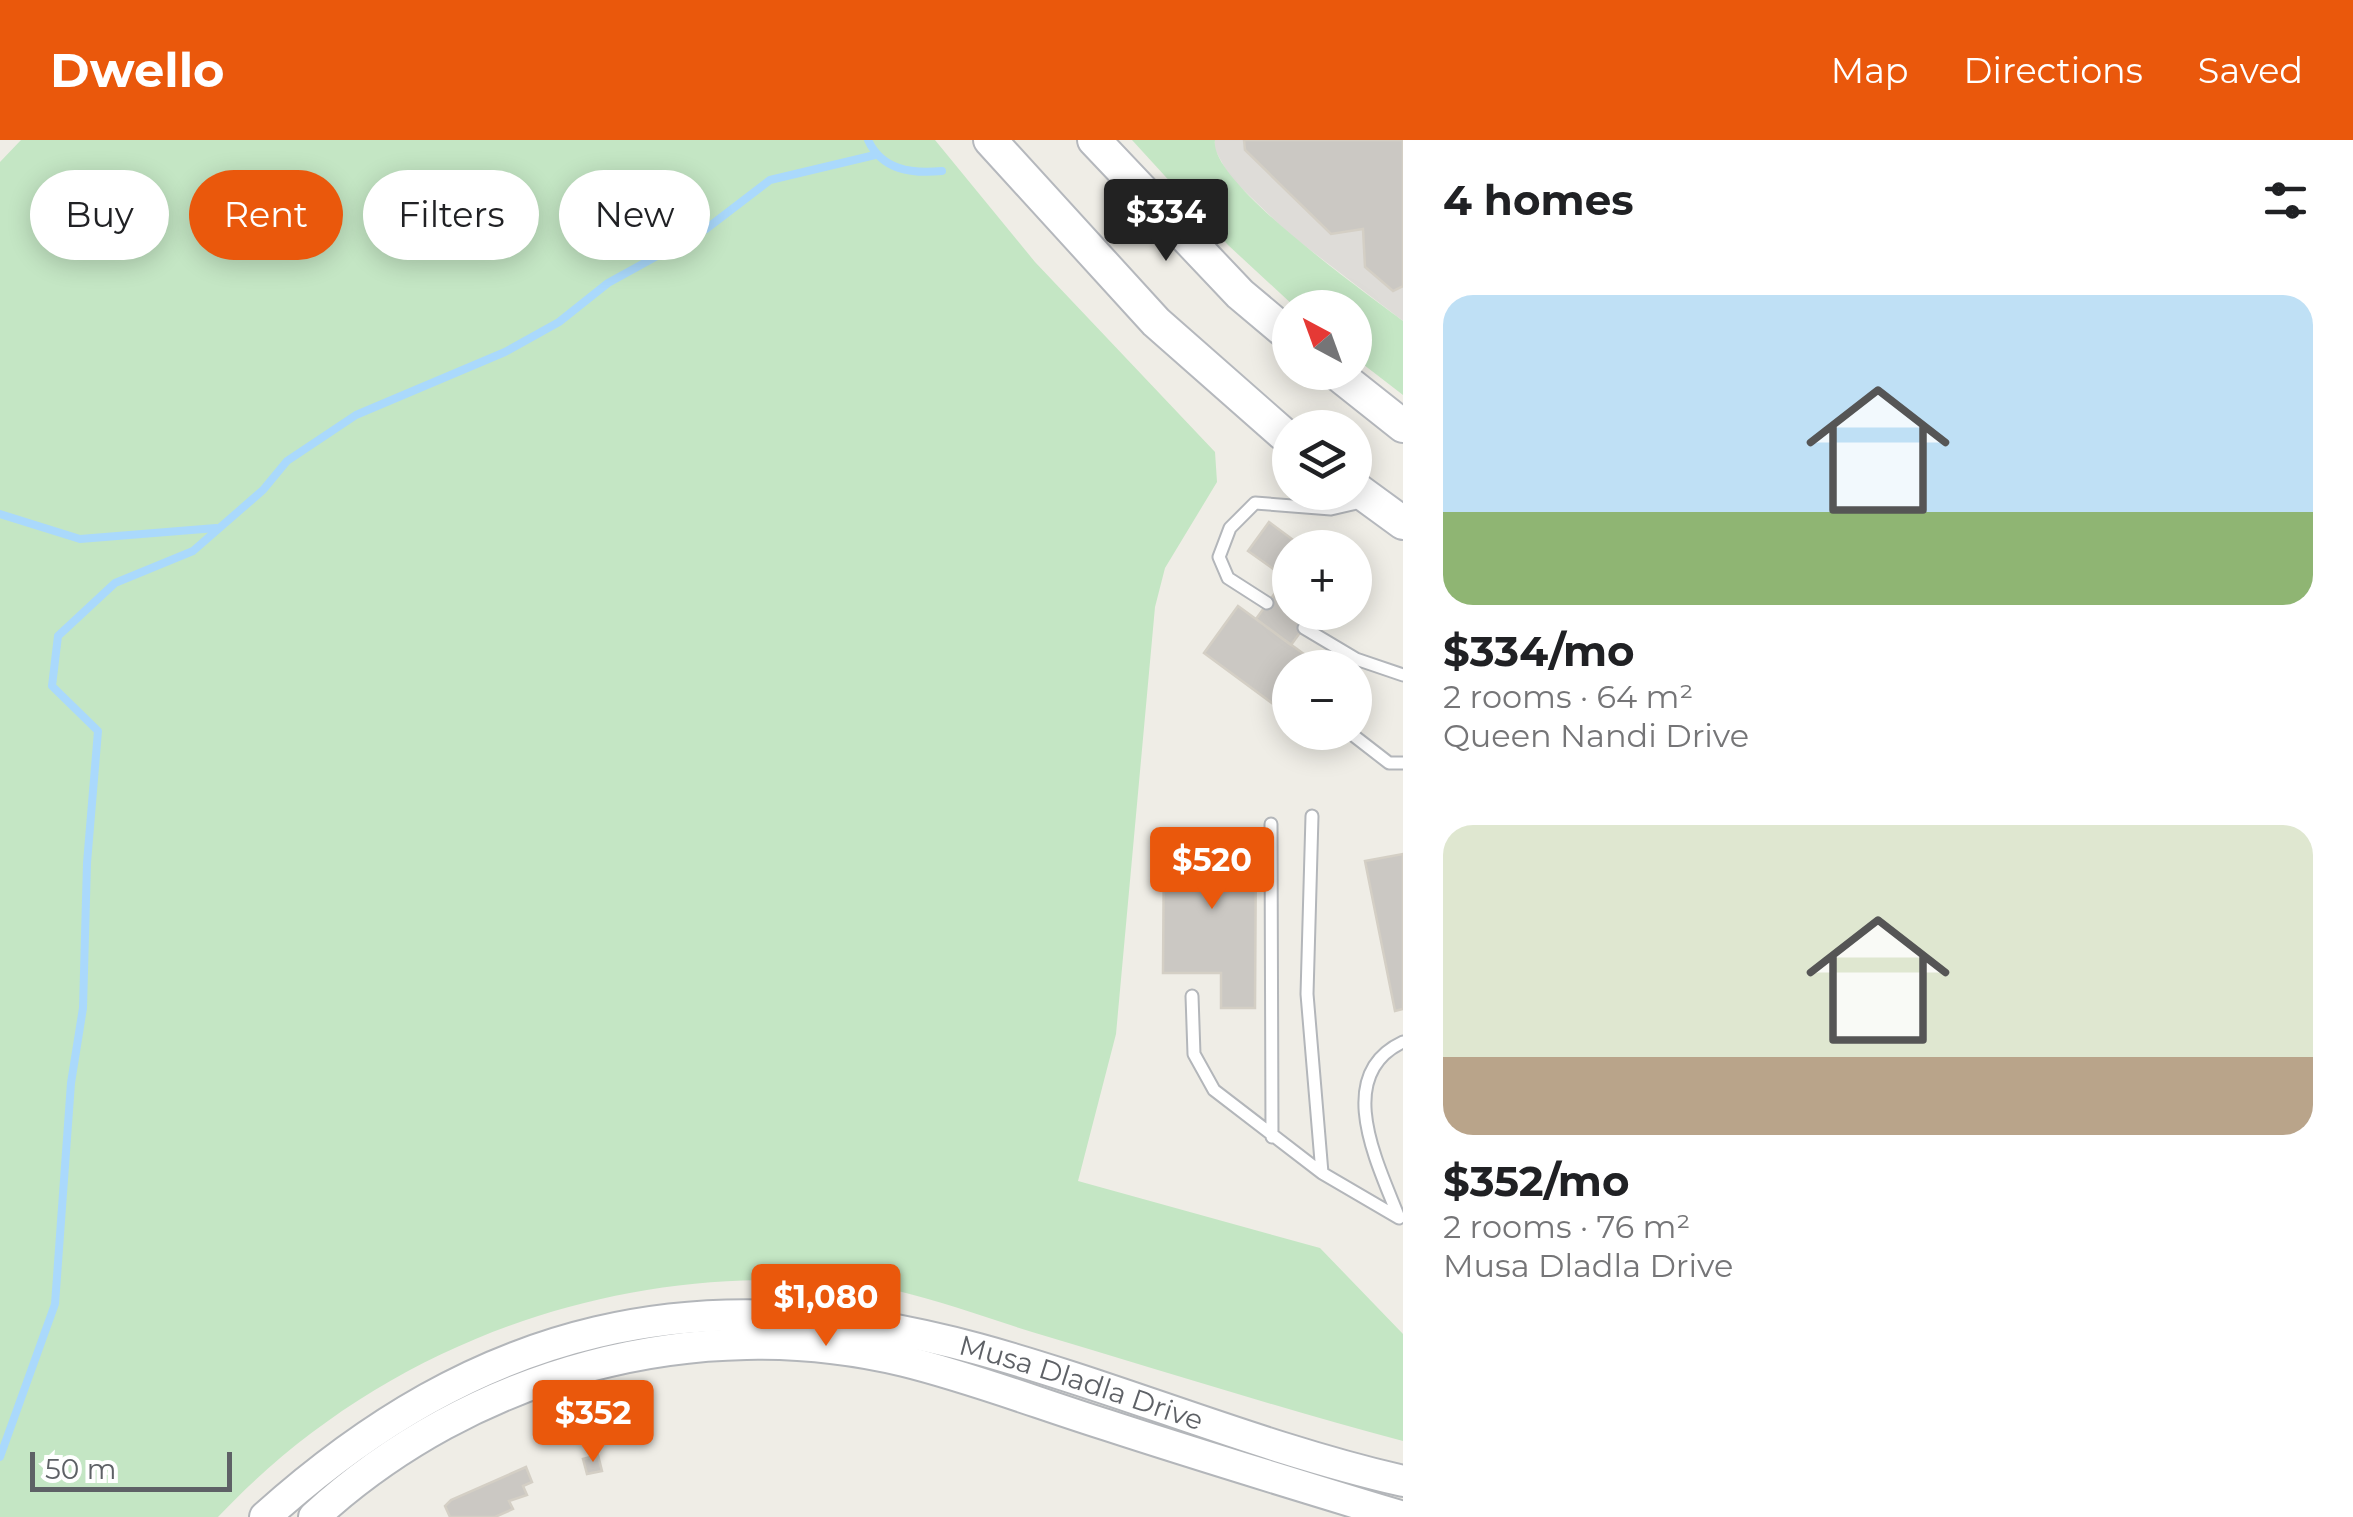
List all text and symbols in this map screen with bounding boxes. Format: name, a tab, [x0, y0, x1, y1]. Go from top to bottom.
text: Dwello	[50, 41, 225, 99]
text: Map	[1831, 49, 1909, 92]
text: Directions	[1964, 49, 2143, 92]
text: Saved	[2198, 49, 2303, 92]
chip: Buy	[30, 170, 169, 260]
chip: Rent	[189, 170, 343, 260]
chip: Filters	[363, 170, 539, 260]
chip: New	[559, 170, 710, 260]
icon: filters	[2258, 173, 2313, 228]
text: 4 homes	[1443, 174, 1634, 226]
pin: $334	[1107, 179, 1225, 264]
text: $334	[1126, 192, 1206, 231]
north arrow	[1272, 290, 1372, 390]
map controls	[1272, 290, 1372, 750]
icon: home	[1788, 360, 1968, 540]
button: layers	[1272, 410, 1372, 510]
button: +	[1272, 530, 1372, 630]
text: $334/mo	[1443, 625, 1635, 677]
button: −	[1272, 650, 1372, 750]
text: 2 rooms · 64 m²	[1443, 677, 1693, 716]
text: Queen Nandi Drive	[1443, 716, 1749, 755]
pin: $520	[1153, 827, 1271, 912]
text: $520	[1172, 840, 1252, 879]
icon: home	[1788, 890, 1968, 1070]
text: $352/mo	[1443, 1155, 1630, 1207]
text: 2 rooms · 76 m²	[1443, 1207, 1690, 1246]
text: Musa Dladla Drive	[1443, 1246, 1733, 1285]
pin: $1,080	[745, 1264, 907, 1349]
text: $1,080	[773, 1277, 879, 1316]
street label: Musa Dladla Drive	[956, 1328, 1208, 1437]
pin: $352	[534, 1380, 652, 1465]
text: $352	[555, 1393, 631, 1432]
scale bar	[30, 1447, 232, 1492]
text: 50 m	[45, 1452, 116, 1486]

